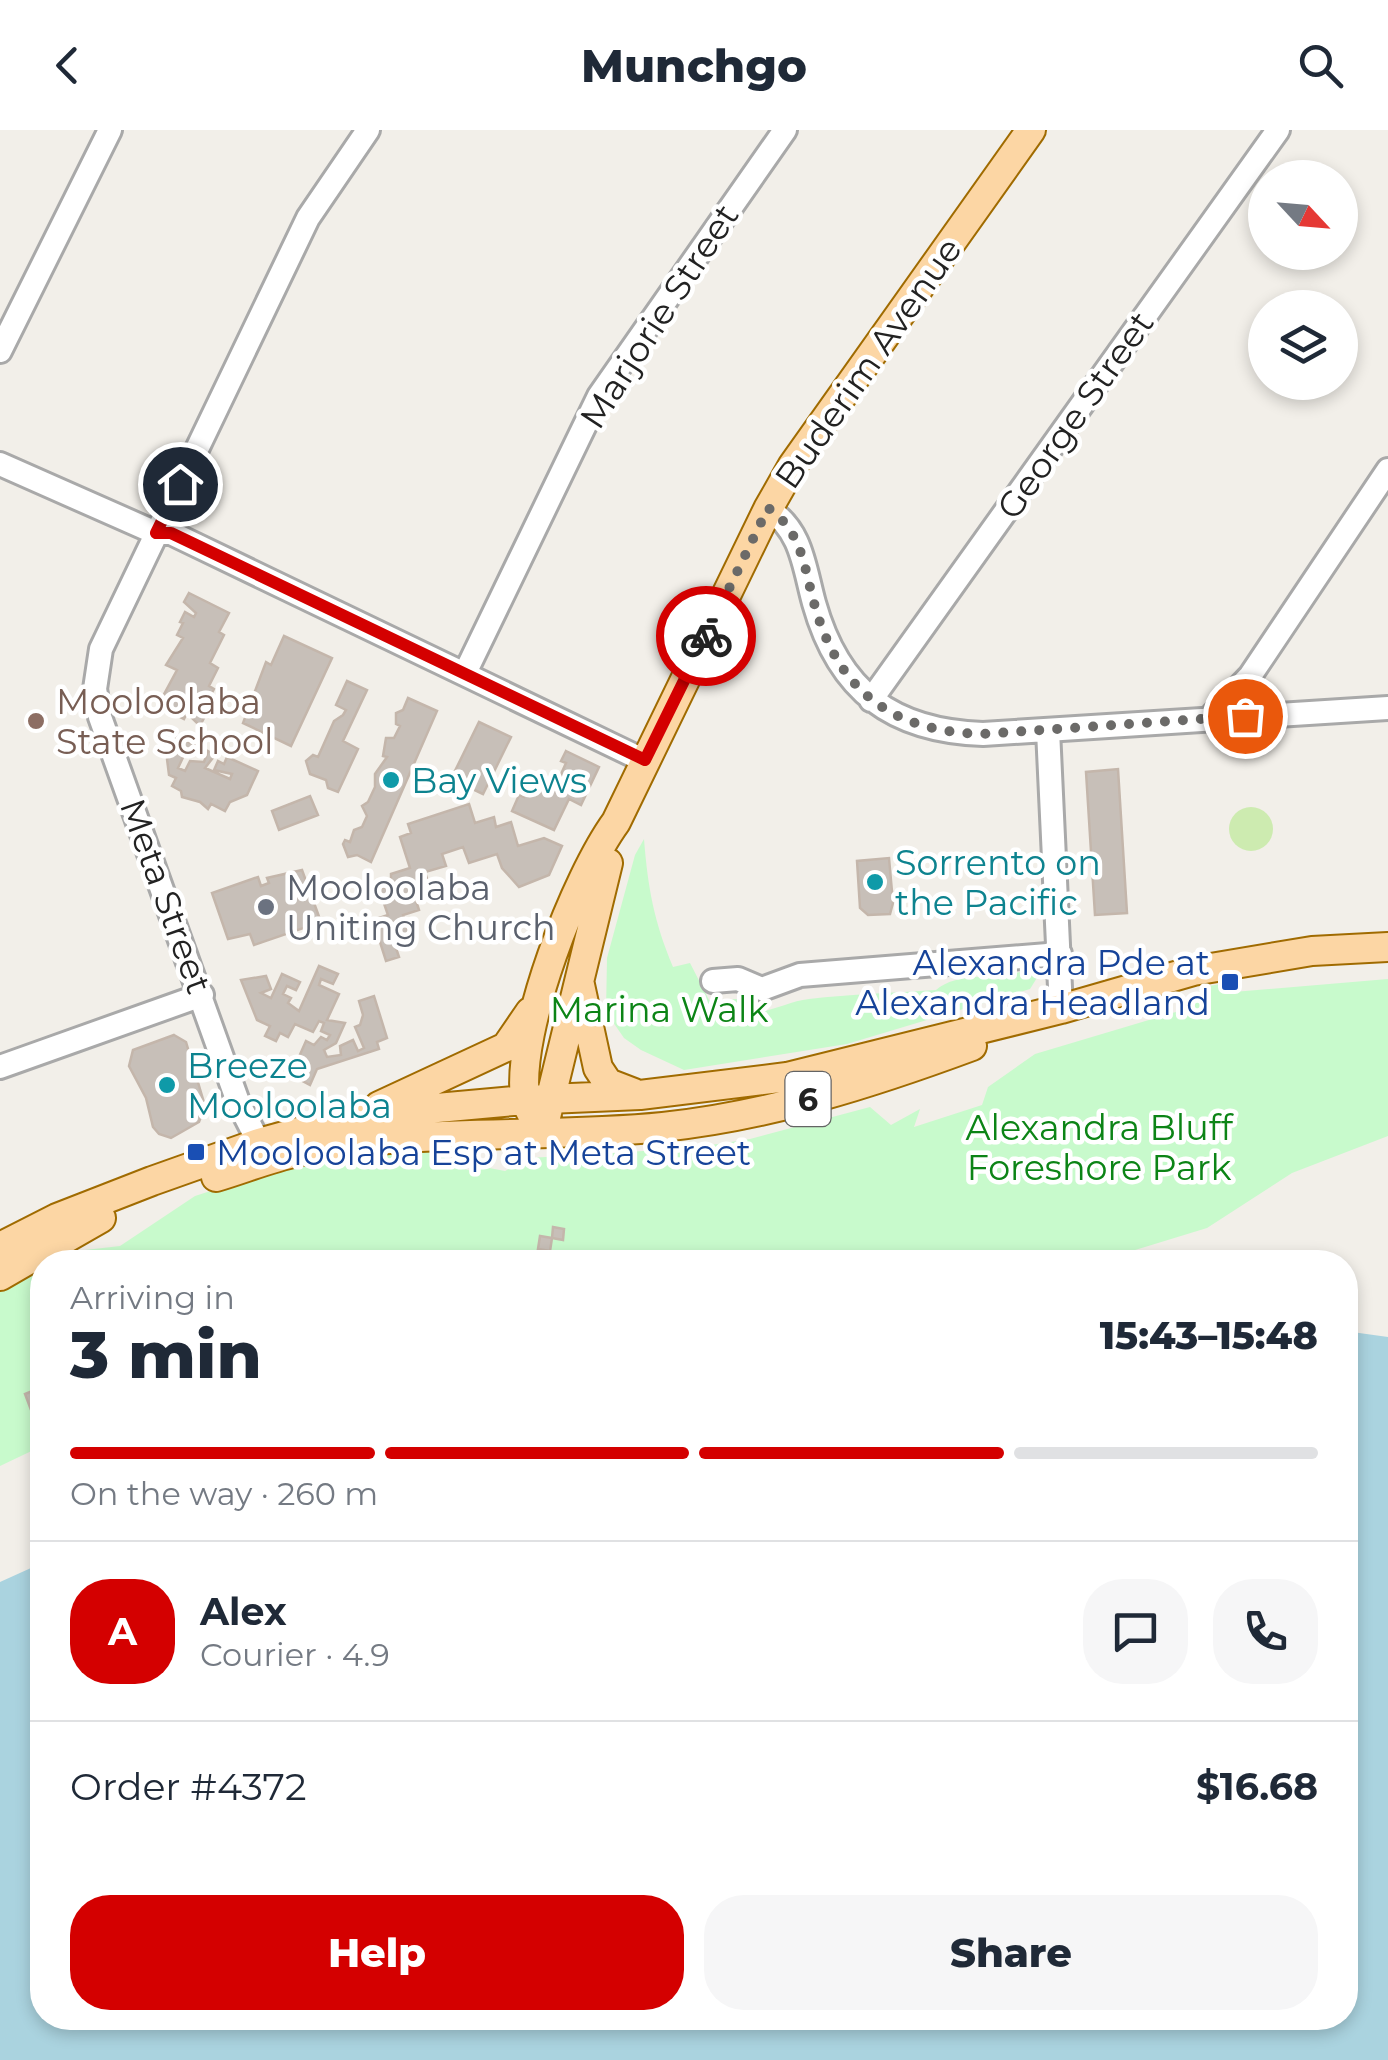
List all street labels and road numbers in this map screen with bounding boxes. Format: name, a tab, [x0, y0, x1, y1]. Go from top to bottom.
street label: Marjorie Street	[570, 196, 748, 436]
street label: Buderim Avenue	[765, 229, 971, 497]
street label: George Street	[987, 303, 1163, 527]
street label: Meta Street	[111, 793, 221, 999]
road number: 6	[786, 1072, 830, 1126]

